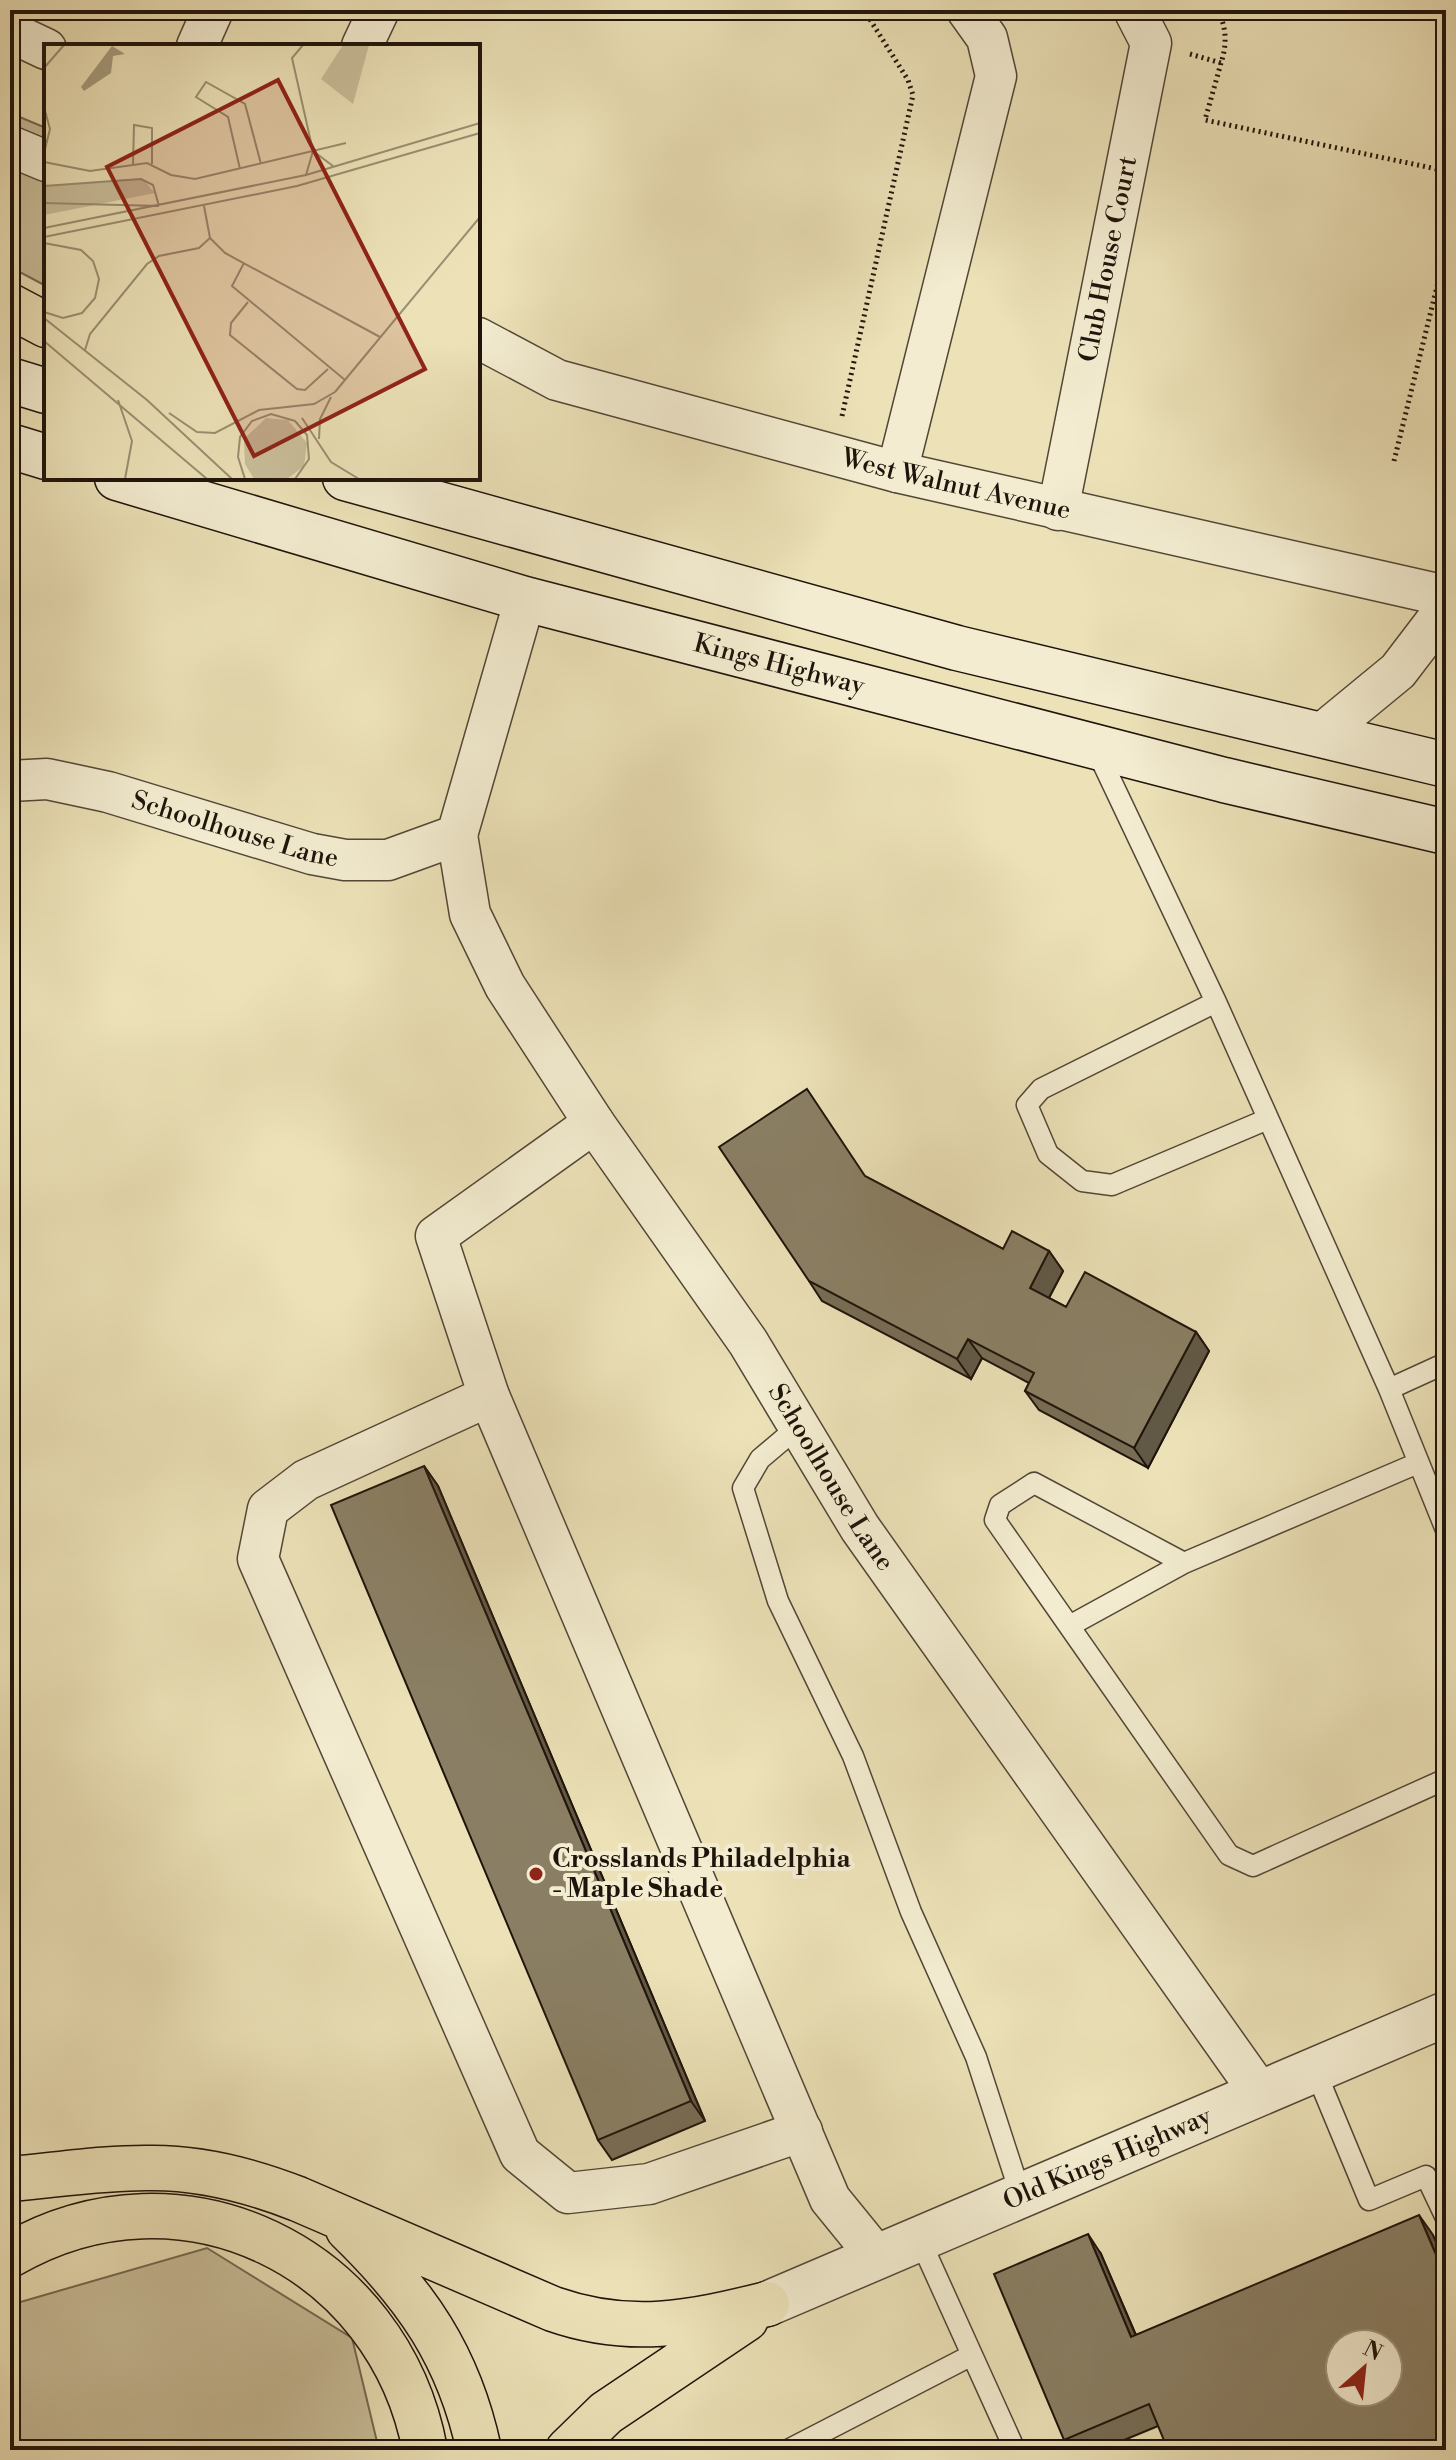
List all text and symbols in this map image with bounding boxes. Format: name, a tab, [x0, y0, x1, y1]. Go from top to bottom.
inset map	[44, 44, 480, 480]
street label: Club House Court	[1072, 153, 1144, 365]
street label: West Walnut Avenue	[837, 441, 1074, 527]
street label: Kings Highway	[690, 627, 868, 702]
street label: Schoolhouse Lane	[128, 784, 341, 874]
street label: Schoolhouse Lane	[761, 1378, 901, 1577]
place label: Crosslands Philadelphia - Maple Shade	[552, 1843, 851, 1905]
marker: Crosslands Philadelphia - Maple Shade	[527, 1865, 545, 1883]
street label: Old Kings Highway	[998, 2100, 1217, 2217]
north arrow	[1324, 2328, 1404, 2408]
text: N	[1359, 2336, 1387, 2368]

